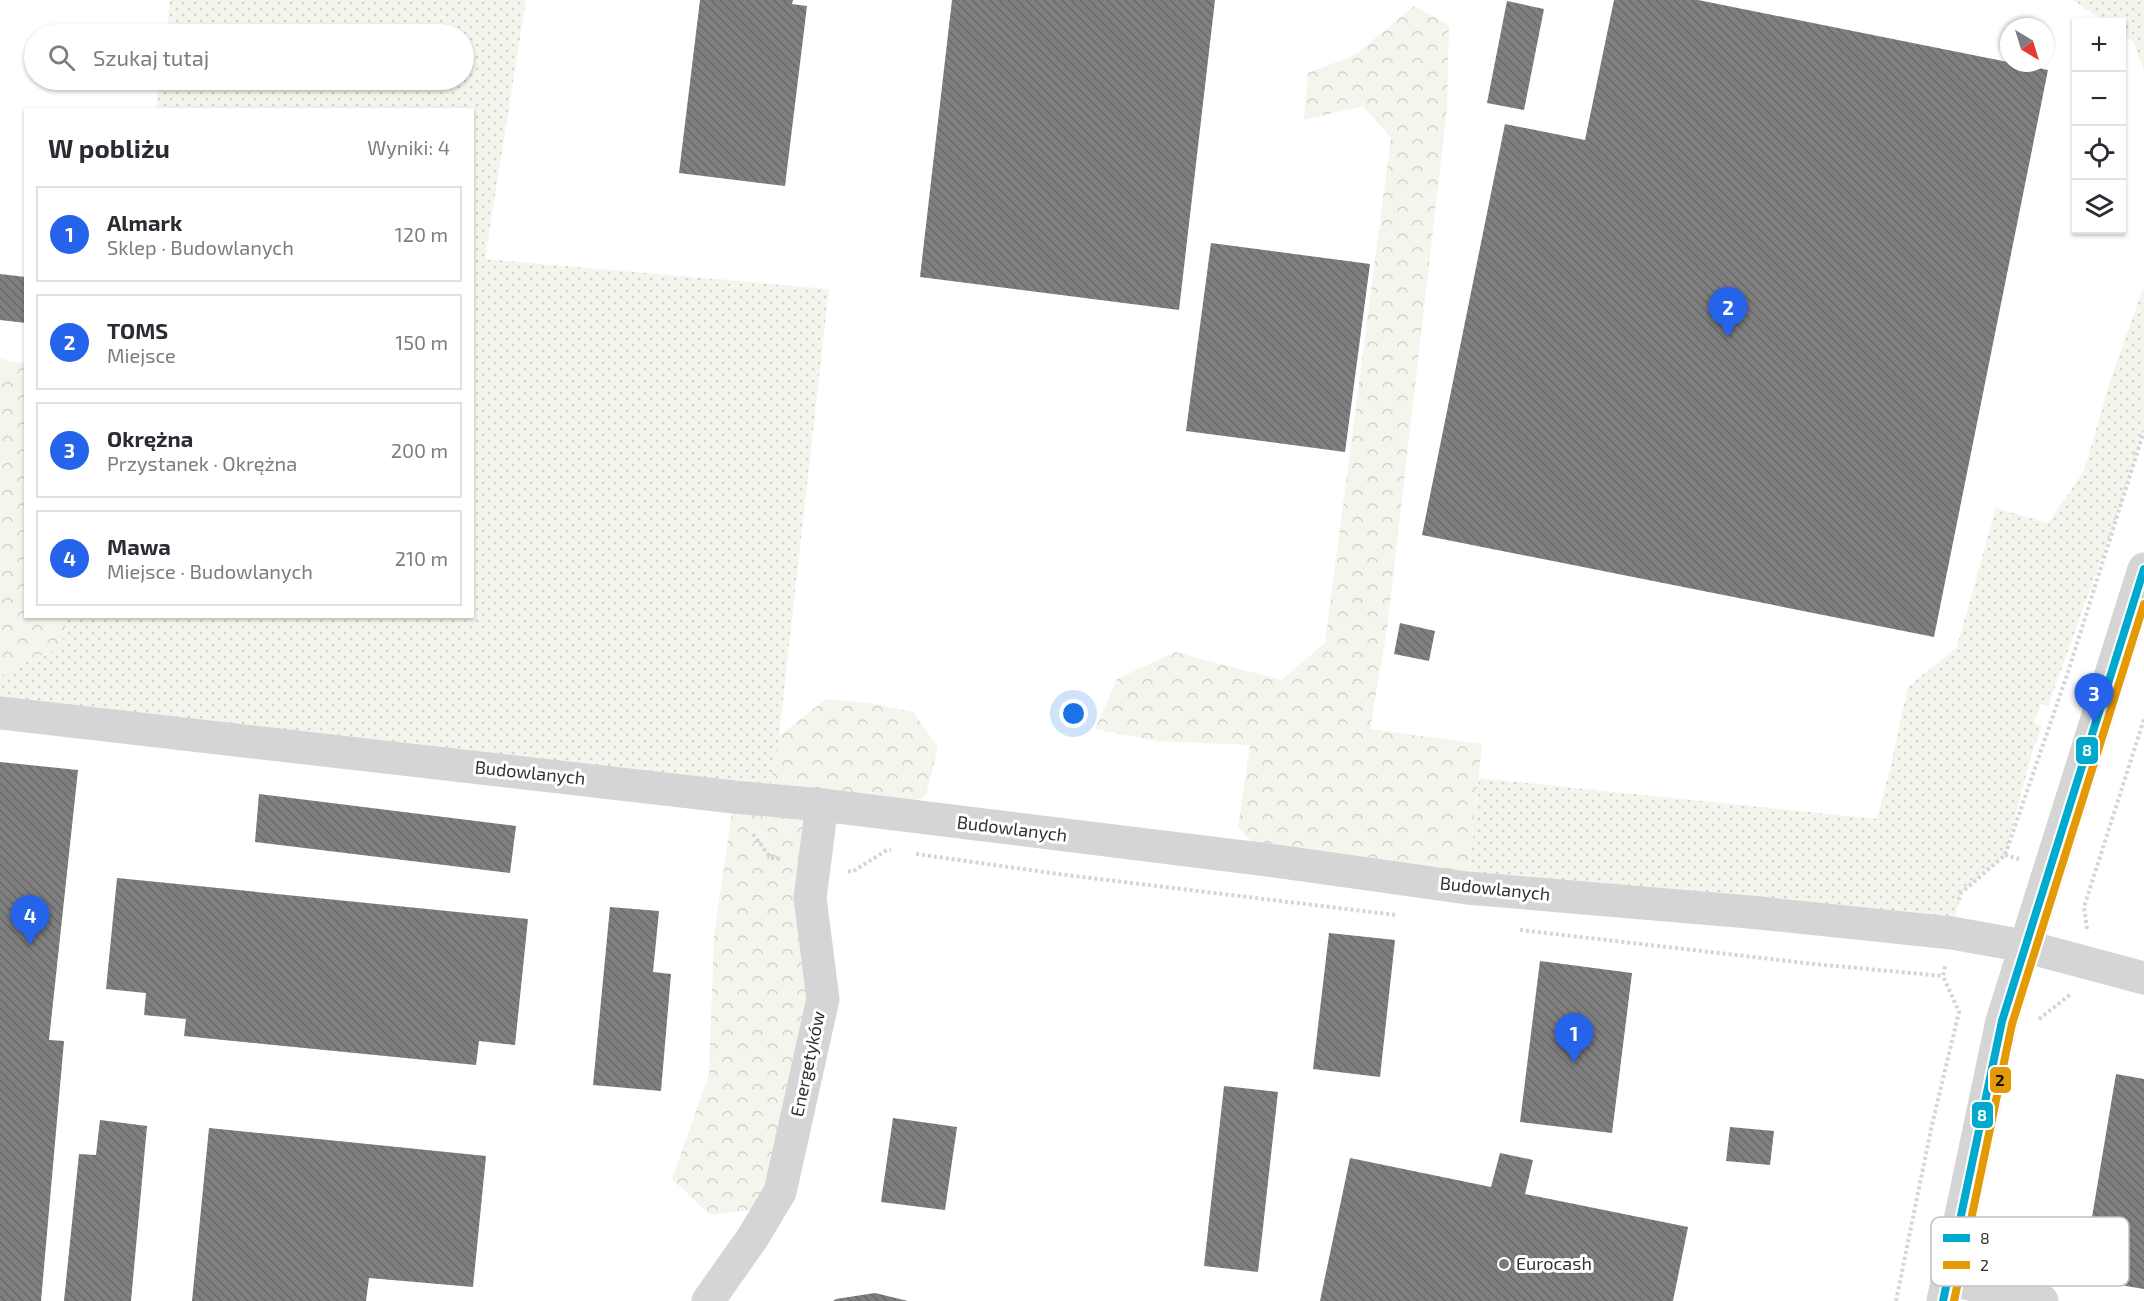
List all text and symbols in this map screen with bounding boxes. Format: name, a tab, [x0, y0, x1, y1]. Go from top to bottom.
north arrow	[2000, 18, 2054, 72]
map controls	[2072, 18, 2126, 234]
button: +	[2072, 18, 2126, 72]
search box	[24, 24, 474, 90]
icon: search	[45, 41, 78, 74]
text: Szukaj tutaj	[93, 44, 209, 70]
button: −	[2072, 72, 2126, 126]
button: locate	[2072, 126, 2126, 180]
text: W pobliżu	[48, 132, 170, 163]
text: Wyniki: 4	[367, 135, 450, 159]
button: layers	[2072, 180, 2126, 234]
text: Almark	[107, 209, 182, 235]
text: 1	[65, 222, 74, 246]
text: 120 m	[395, 222, 448, 246]
text: Sklep · Budowlanych	[107, 235, 294, 259]
pin: 2	[1708, 288, 1748, 337]
text: TOMS	[107, 317, 168, 343]
text: 2	[64, 330, 75, 354]
text: 150 m	[395, 330, 448, 354]
text: Miejsce	[107, 343, 176, 367]
text: Okrężna	[107, 425, 193, 451]
text: 3	[64, 438, 75, 462]
text: 200 m	[391, 438, 448, 462]
text: Przystanek · Okrężna	[107, 451, 297, 475]
text: Mawa	[107, 533, 171, 559]
text: 4	[63, 546, 76, 570]
text: 210 m	[395, 546, 448, 570]
text: Miejsce · Budowlanych	[107, 559, 313, 583]
pin: 3	[2074, 674, 2114, 723]
your location	[1059, 699, 1088, 728]
line badge: 8	[2075, 736, 2099, 765]
text: 8	[2082, 740, 2092, 759]
street label: Budowlanych	[474, 755, 587, 789]
street label: Budowlanych	[956, 810, 1069, 846]
street label: Budowlanych	[1439, 871, 1552, 905]
pin: 4	[10, 896, 50, 945]
street label: Energetyków	[785, 1009, 829, 1119]
pin: 1	[1554, 1014, 1594, 1063]
line badge: 2	[1989, 1066, 2012, 1094]
text: 2	[1995, 1070, 2005, 1089]
line badge: 8	[1971, 1101, 1994, 1129]
text: 8	[1977, 1105, 1987, 1124]
legend	[1931, 1217, 2129, 1286]
text: 8	[1980, 1228, 1990, 1247]
place label: Eurocash	[1516, 1252, 1592, 1274]
text: 2	[1980, 1255, 1989, 1274]
marker: Eurocash	[1497, 1257, 1511, 1271]

